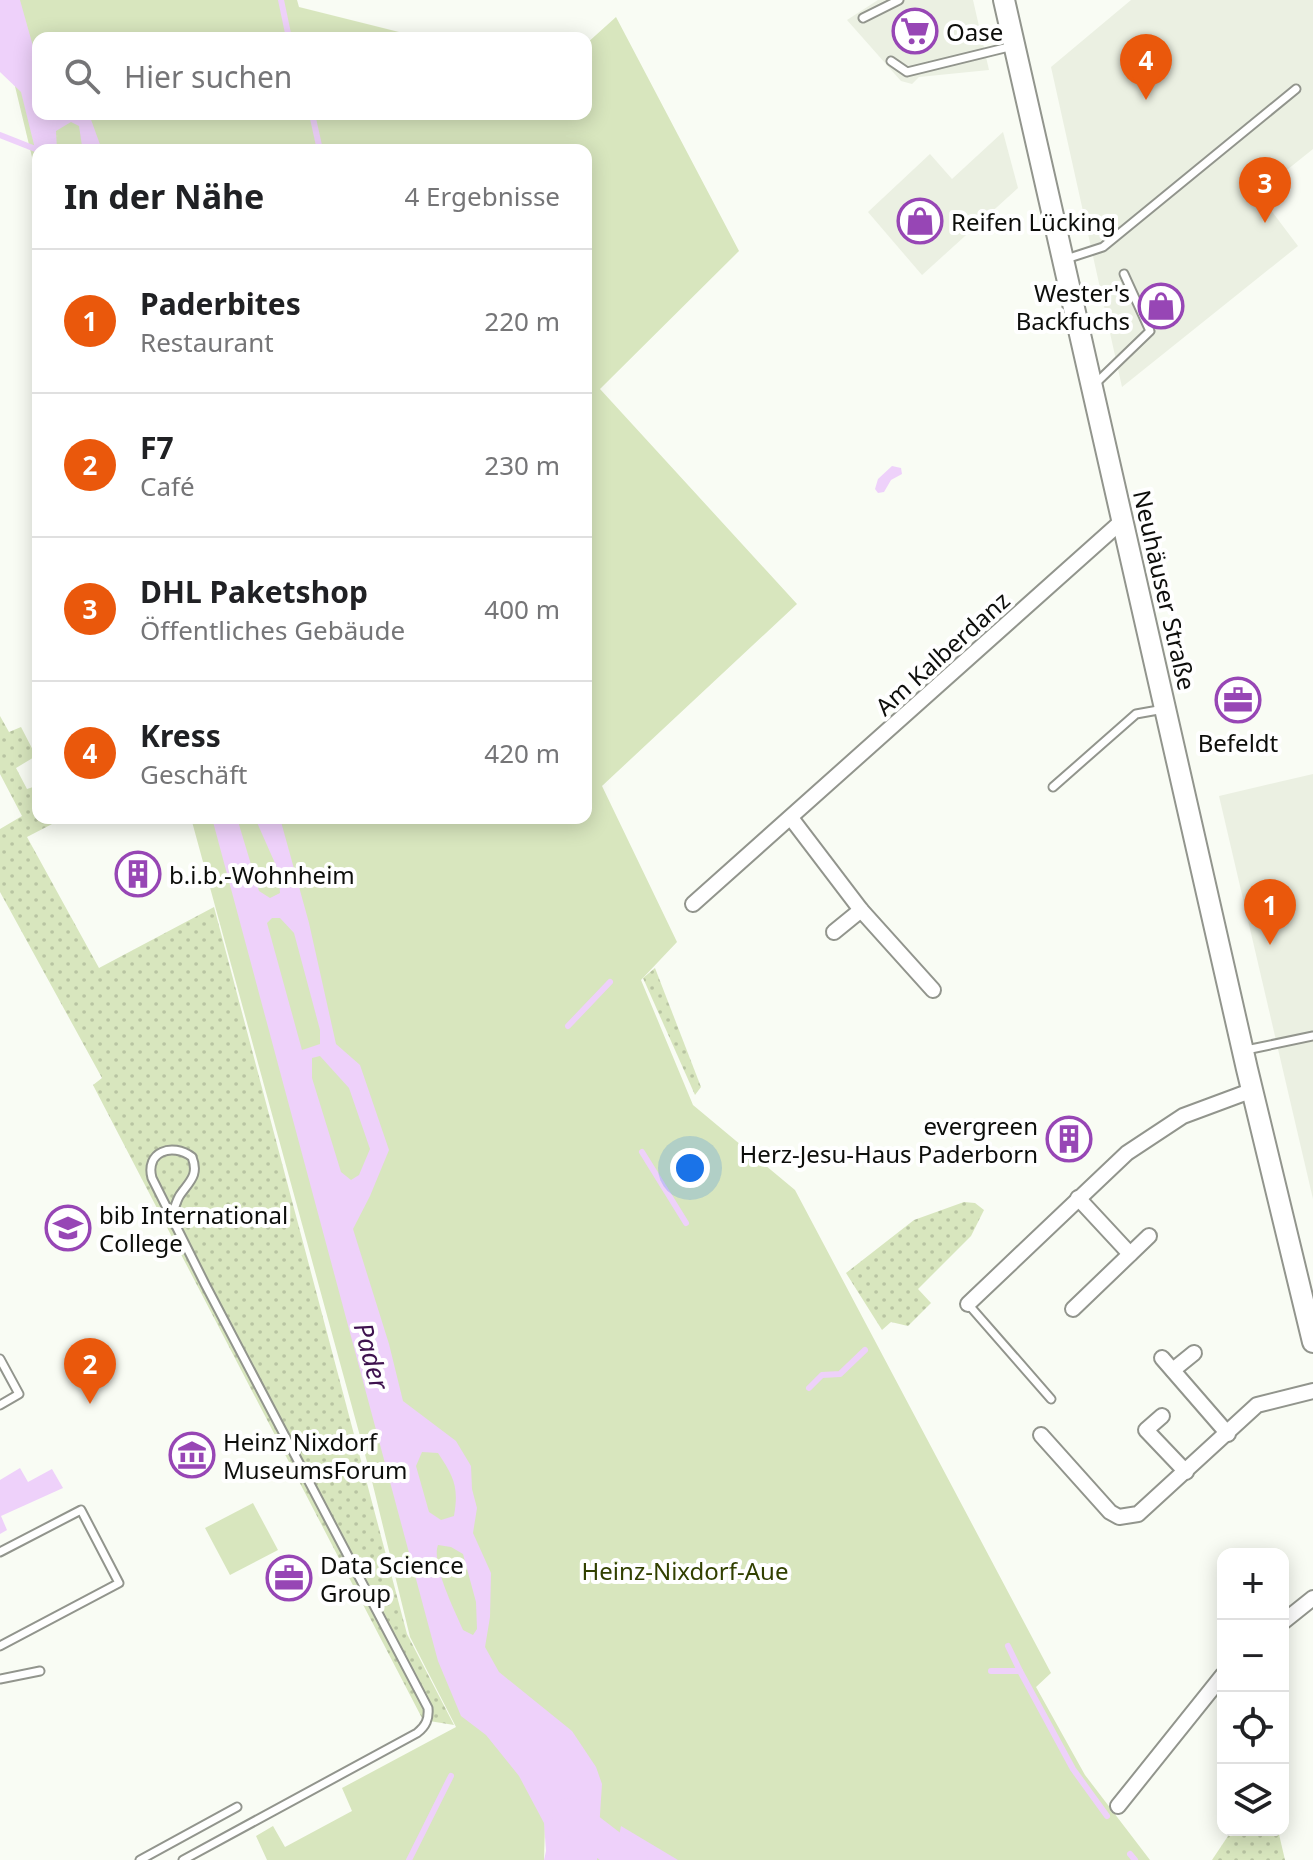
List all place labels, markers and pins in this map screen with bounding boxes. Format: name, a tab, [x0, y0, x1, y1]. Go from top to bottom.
supermarket icon: Oase	[891, 7, 939, 55]
place label: Oase	[946, 15, 1003, 48]
pin: 4	[1120, 34, 1172, 100]
pin: 3	[1239, 157, 1291, 223]
shop icon: Reifen Lücking	[896, 197, 944, 245]
place label: Reifen Lücking	[951, 205, 1116, 238]
place label: Wester's Backfuchs	[1016, 276, 1130, 337]
shop icon: Wester's Backfuchs	[1137, 282, 1185, 330]
office icon: Befeldt	[1214, 676, 1262, 724]
place label: Befeldt	[1198, 726, 1279, 759]
building icon: b.i.b.-Wohnheim	[114, 850, 162, 898]
place label: b.i.b.-Wohnheim	[169, 858, 355, 891]
pin: 1	[1244, 879, 1296, 945]
place label: evergreen Herz-Jesu-Haus Paderborn	[740, 1109, 1038, 1170]
building icon: evergreen Herz-Jesu-Haus Paderborn	[1045, 1115, 1093, 1163]
place label: bib International College	[99, 1198, 288, 1259]
school or university icon: bib International College	[44, 1204, 92, 1252]
pin: 2	[64, 1338, 116, 1404]
place label: Heinz Nixdorf MuseumsForum	[223, 1425, 408, 1486]
museum icon: Heinz Nixdorf MuseumsForum	[168, 1431, 216, 1479]
place label: Data Science Group	[320, 1548, 464, 1609]
office icon: Data Science Group	[265, 1554, 313, 1602]

